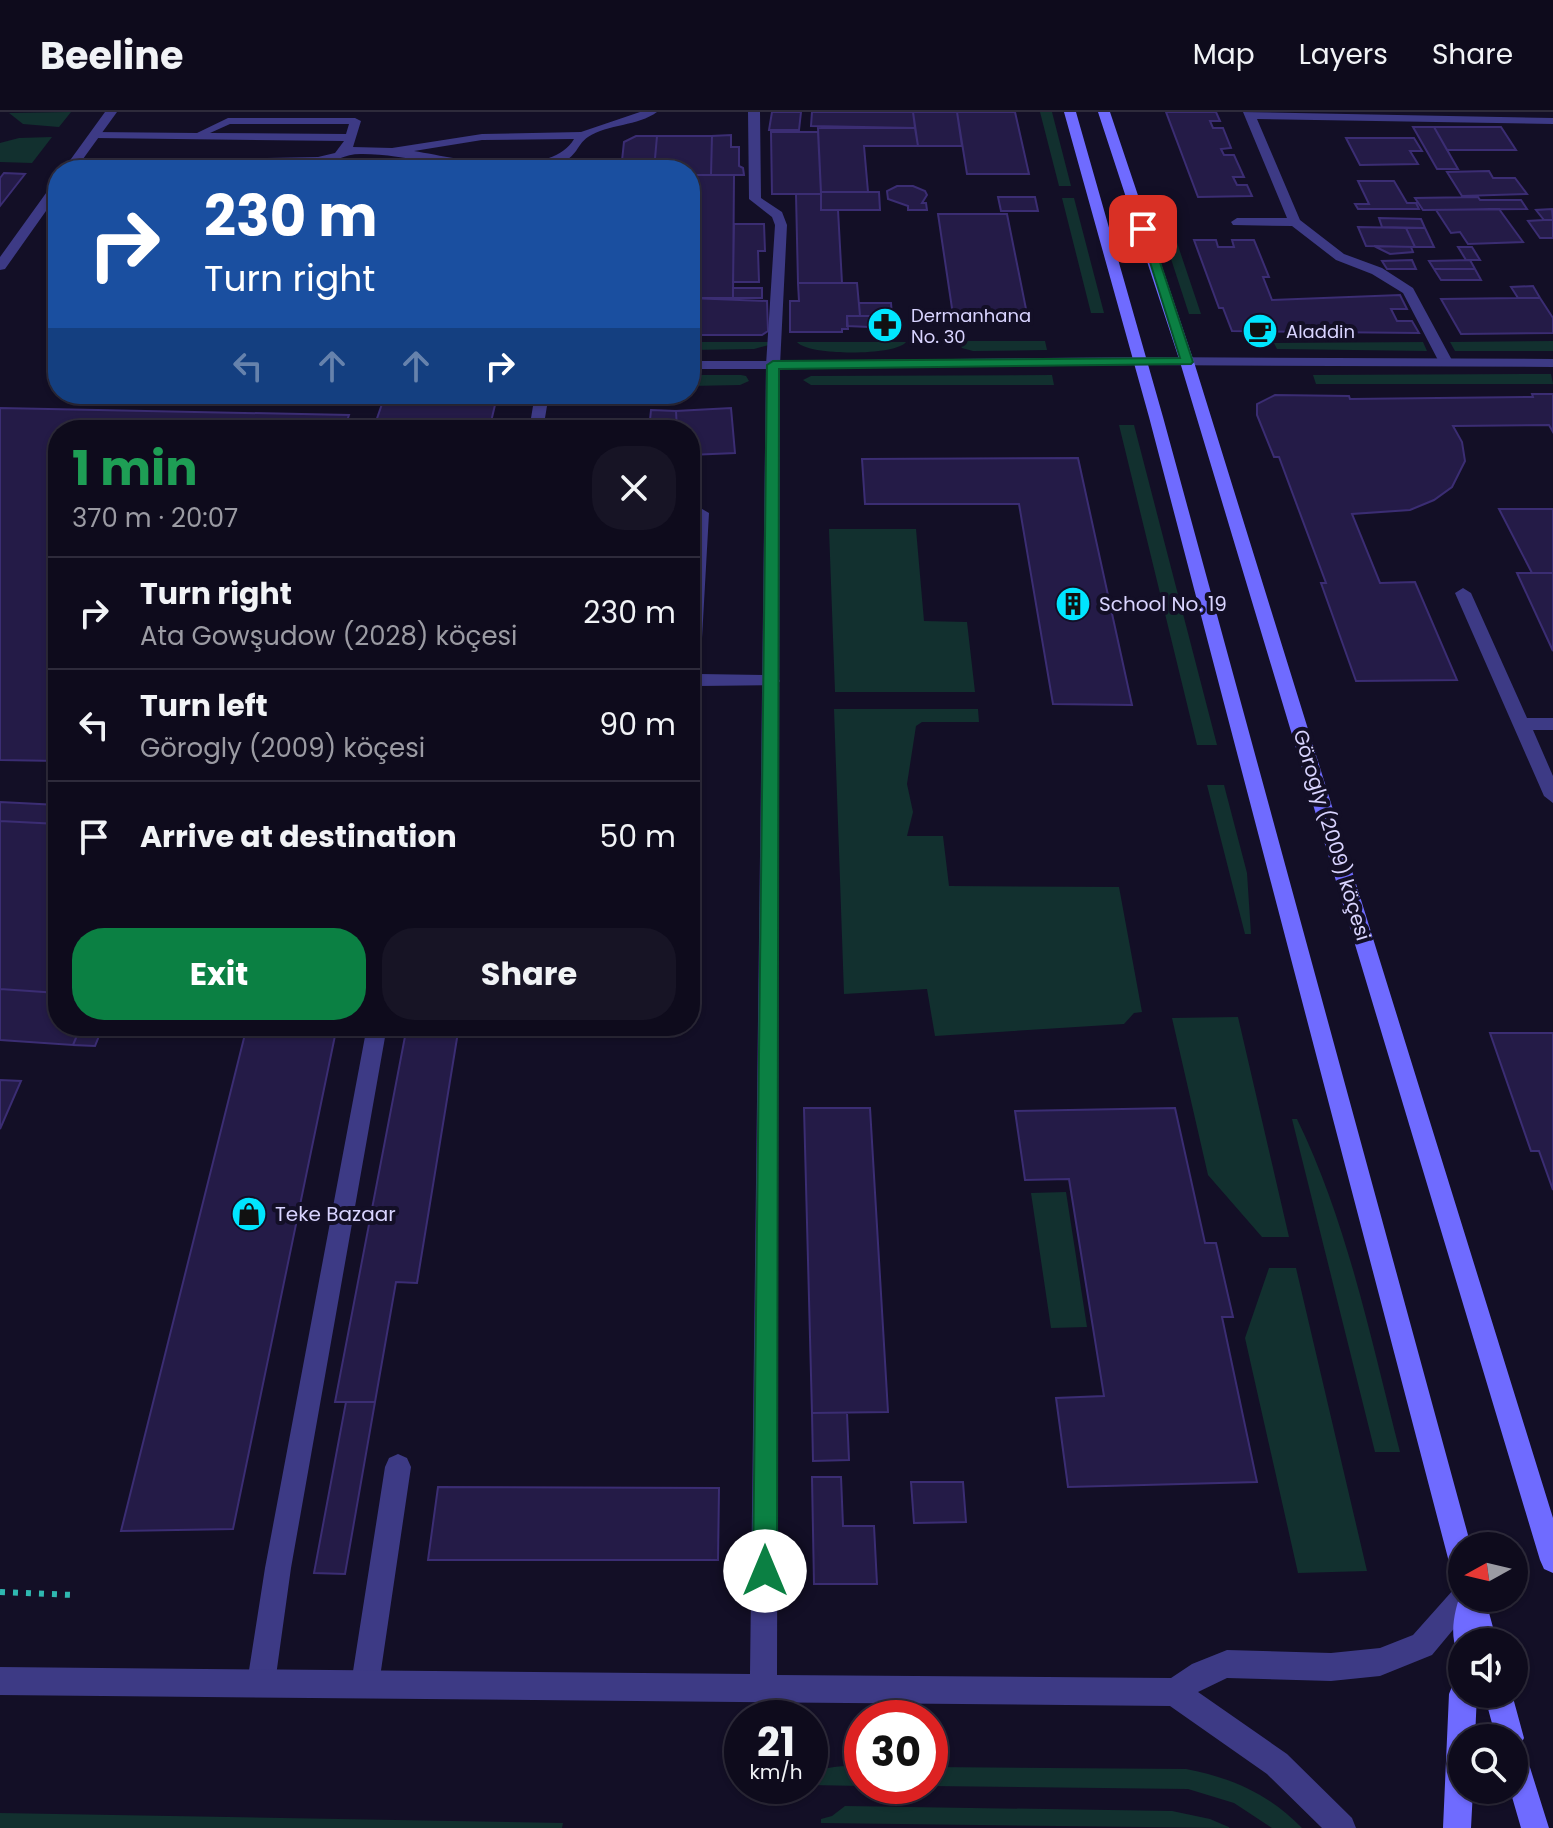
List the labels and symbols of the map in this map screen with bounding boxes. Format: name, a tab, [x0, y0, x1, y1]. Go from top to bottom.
pin	[1109, 195, 1177, 263]
place label: Dermanhana No. 30	[911, 303, 1031, 349]
pharmacy icon: Dermanhana No. 30	[866, 306, 904, 344]
cafe icon: Aladdin	[1241, 312, 1279, 350]
place label: Aladdin	[1286, 319, 1355, 344]
building icon: School No. 19	[1054, 585, 1092, 623]
place label: School No. 19	[1099, 590, 1227, 618]
street label: Görogly (2009) köçesi	[1287, 726, 1377, 944]
shop icon: Teke Bazaar	[230, 1195, 268, 1233]
place label: Teke Bazaar	[275, 1200, 396, 1228]
position arrow	[723, 1529, 807, 1613]
north arrow	[1448, 1532, 1528, 1612]
speed limit sign: 30	[844, 1700, 948, 1804]

